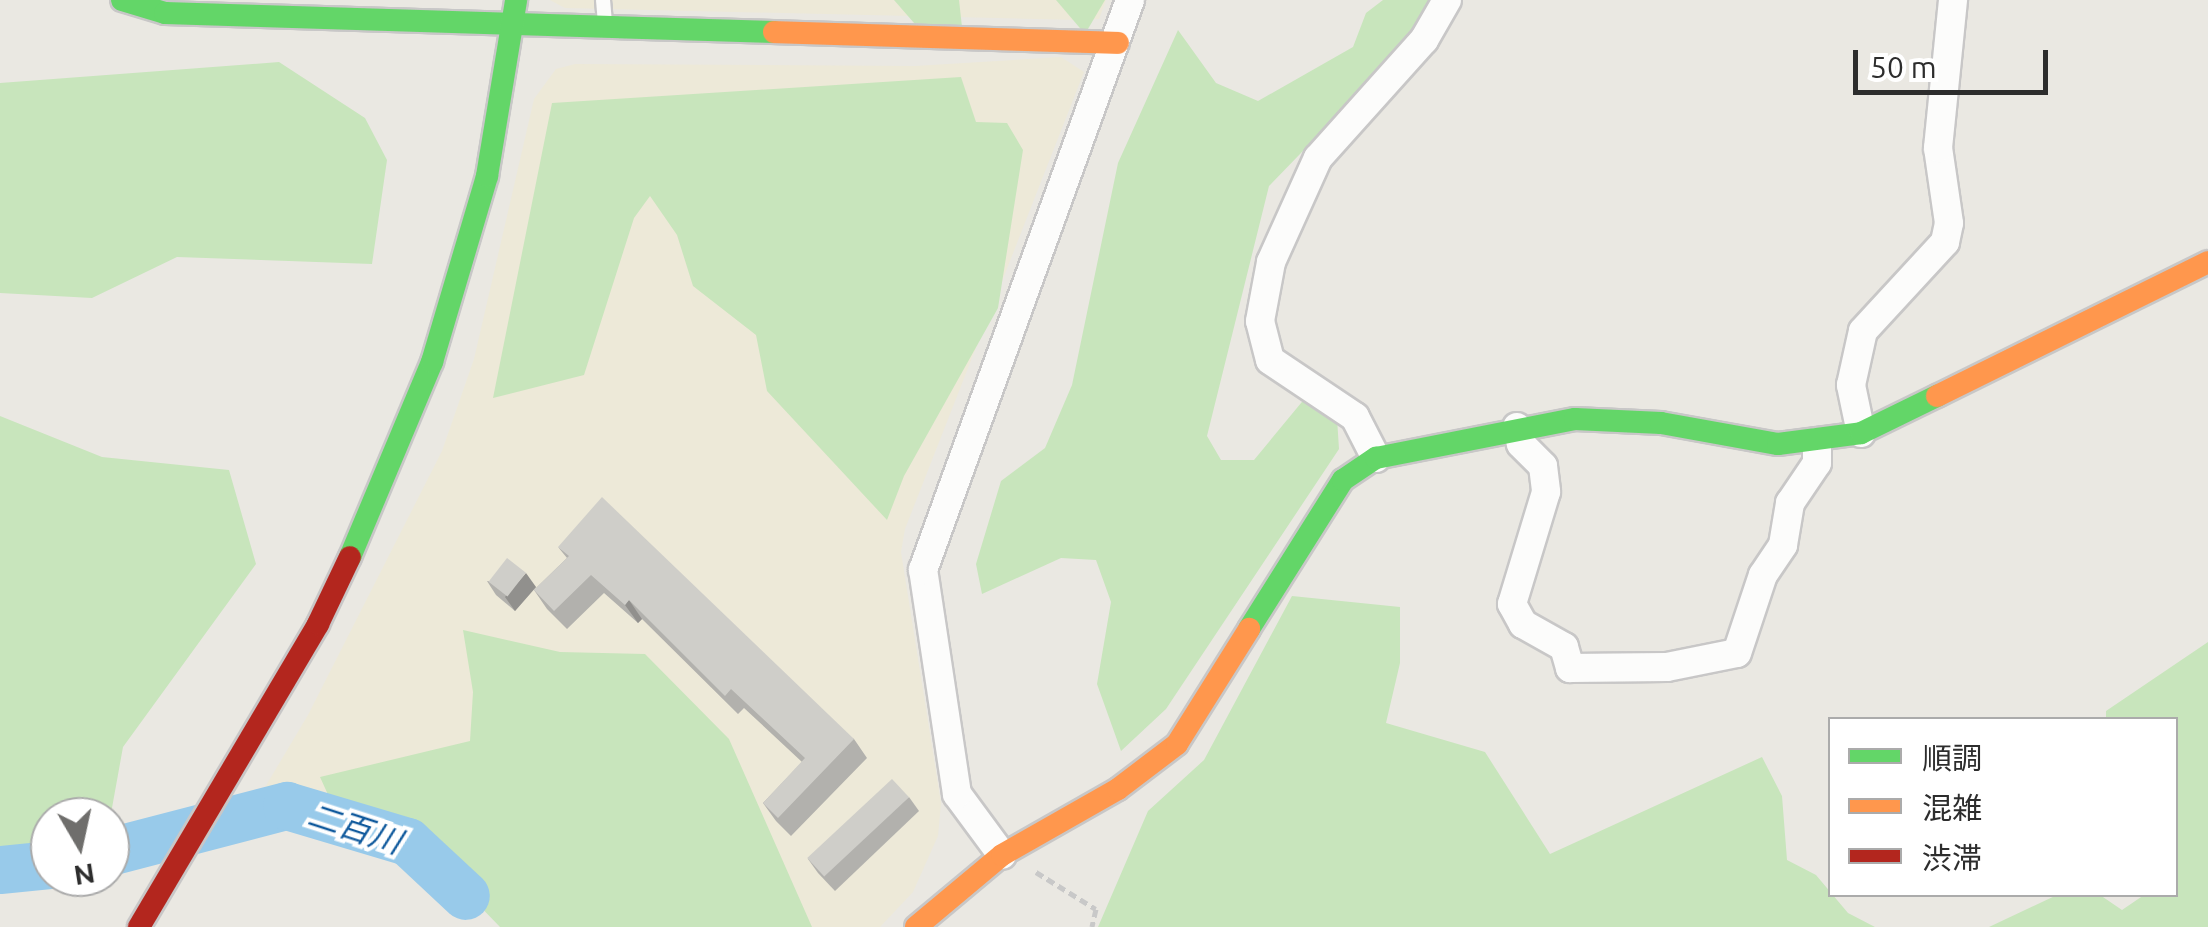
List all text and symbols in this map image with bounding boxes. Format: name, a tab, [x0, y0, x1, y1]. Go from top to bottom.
scale bar	[1858, 30, 2053, 92]
text: 50 m	[1870, 50, 1937, 84]
legend	[1828, 717, 2178, 897]
text: 順調	[1922, 741, 1982, 775]
text: 混雑	[1922, 791, 1982, 825]
water label: 二百川	[303, 795, 407, 861]
north arrow	[30, 797, 130, 897]
text: 渋滞	[1922, 841, 1982, 875]
text: N	[72, 858, 97, 892]

